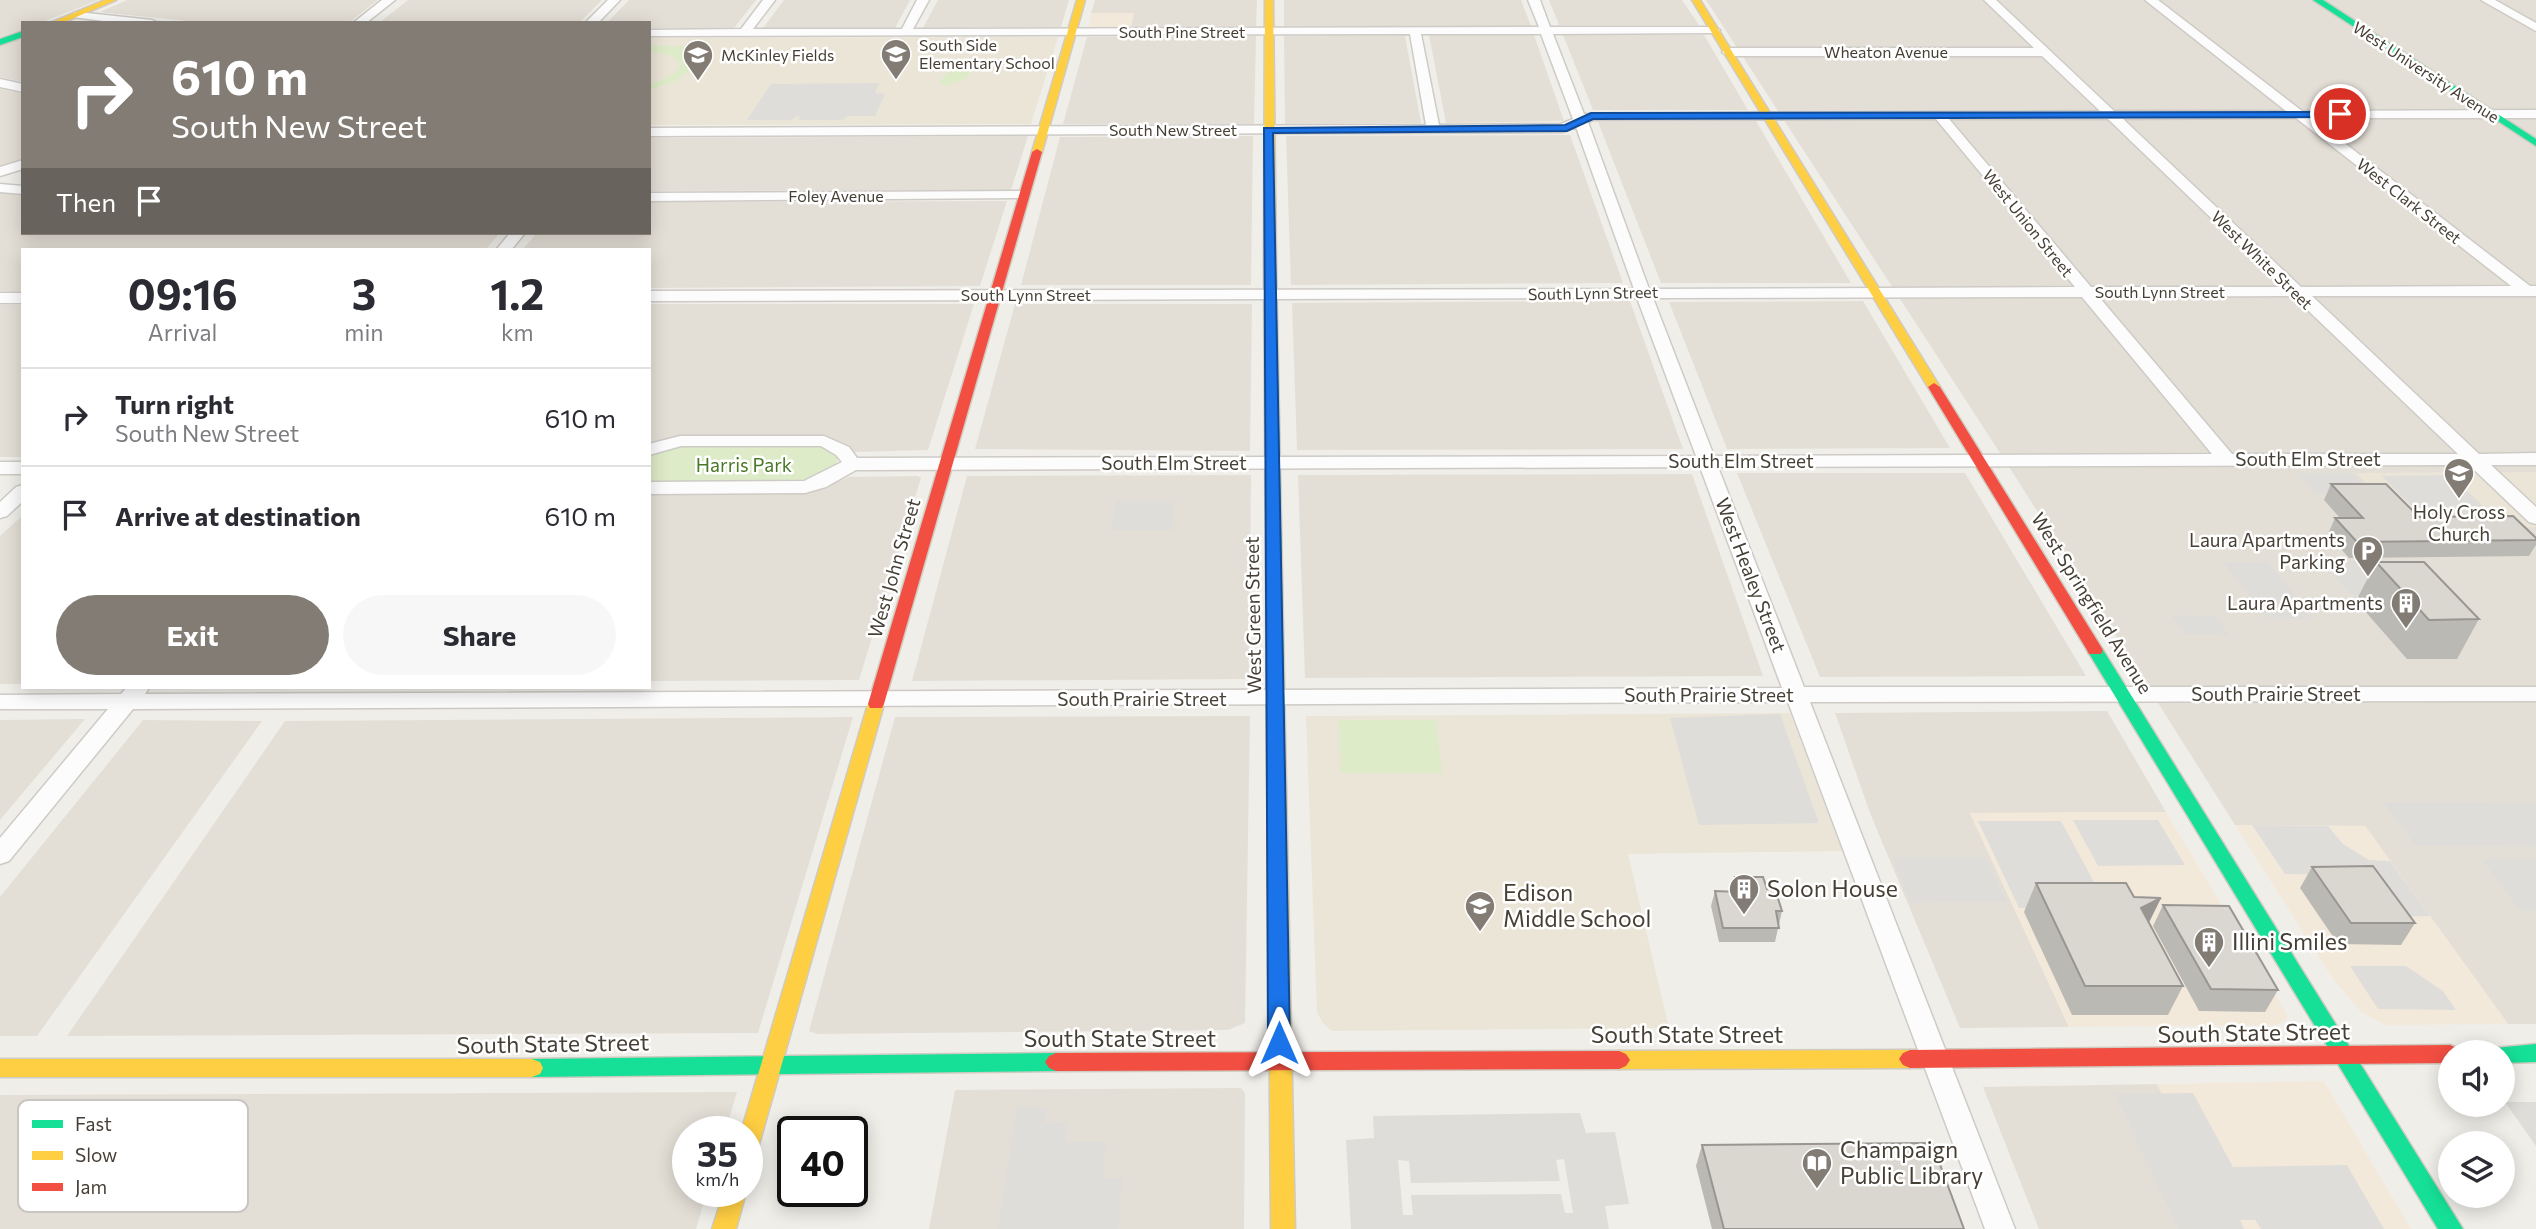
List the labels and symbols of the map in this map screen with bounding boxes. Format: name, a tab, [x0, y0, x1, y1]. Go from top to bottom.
street label: West University Avenue	[2350, 17, 2503, 126]
street label: South Pine Street	[1119, 22, 1246, 41]
place label: South Side Elementary School	[919, 35, 1055, 72]
school or university icon: South Side Elementary School	[879, 37, 913, 81]
school or university icon: McKinley Fields	[681, 38, 715, 82]
street label: Wheaton Avenue	[1824, 42, 1948, 61]
place label: McKinley Fields	[721, 45, 834, 64]
pin	[2310, 84, 2370, 144]
street label: South New Street	[1109, 120, 1237, 139]
street label: West Clark Street	[2353, 154, 2466, 248]
street label: West Union Street	[1979, 165, 2078, 280]
street label: Foley Avenue	[788, 186, 884, 205]
street label: West White Street	[2208, 207, 2317, 313]
street label: South Lynn Street	[1528, 282, 1659, 303]
street label: South Lynn Street	[2095, 282, 2226, 301]
street label: South Lynn Street	[961, 285, 1092, 304]
street label: South Elm Street	[2235, 447, 2381, 470]
street label: South Elm Street	[1668, 449, 1814, 472]
street label: South Elm Street	[1101, 451, 1247, 474]
park label: Harris Park	[696, 453, 792, 476]
school or university icon: Holy Cross Church	[2442, 456, 2476, 500]
street label: West Healey Street	[1711, 494, 1792, 656]
street label: West John Street	[863, 495, 924, 640]
place label: Holy Cross Church	[2413, 500, 2505, 545]
street label: West Springfield Avenue	[2027, 508, 2158, 698]
place label: Laura Apartments Parking	[2189, 528, 2345, 573]
parking icon: Laura Apartments Parking	[2351, 534, 2385, 578]
street label: West Green Street	[1240, 536, 1265, 694]
building icon: Laura Apartments	[2389, 586, 2423, 630]
place label: Laura Apartments	[2227, 591, 2383, 614]
street label: South Prairie Street	[2191, 682, 2361, 705]
street label: South Prairie Street	[1624, 683, 1794, 706]
street label: South Prairie Street	[1057, 687, 1227, 710]
building icon: Solon House	[1727, 872, 1761, 916]
place label: Solon House	[1767, 874, 1898, 902]
place label: Edison Middle School	[1503, 878, 1651, 932]
school or university icon: Edison Middle School	[1463, 889, 1497, 933]
building icon: Illini Smiles	[2192, 925, 2226, 969]
place label: Illini Smiles	[2232, 927, 2347, 955]
position arrow	[1242, 1006, 1316, 1080]
street label: South State Street	[2157, 1016, 2351, 1048]
street label: South State Street	[1591, 1020, 1783, 1048]
street label: South State Street	[1024, 1024, 1216, 1052]
street label: South State Street	[456, 1027, 650, 1059]
legend	[18, 1100, 248, 1212]
text: Fast	[75, 1112, 112, 1135]
speed limit sign: 40	[777, 1116, 868, 1207]
place label: Champaign Public Library	[1840, 1135, 1983, 1189]
text: Slow	[75, 1143, 117, 1166]
library icon: Champaign Public Library	[1800, 1146, 1834, 1190]
text: Jam	[75, 1175, 107, 1198]

